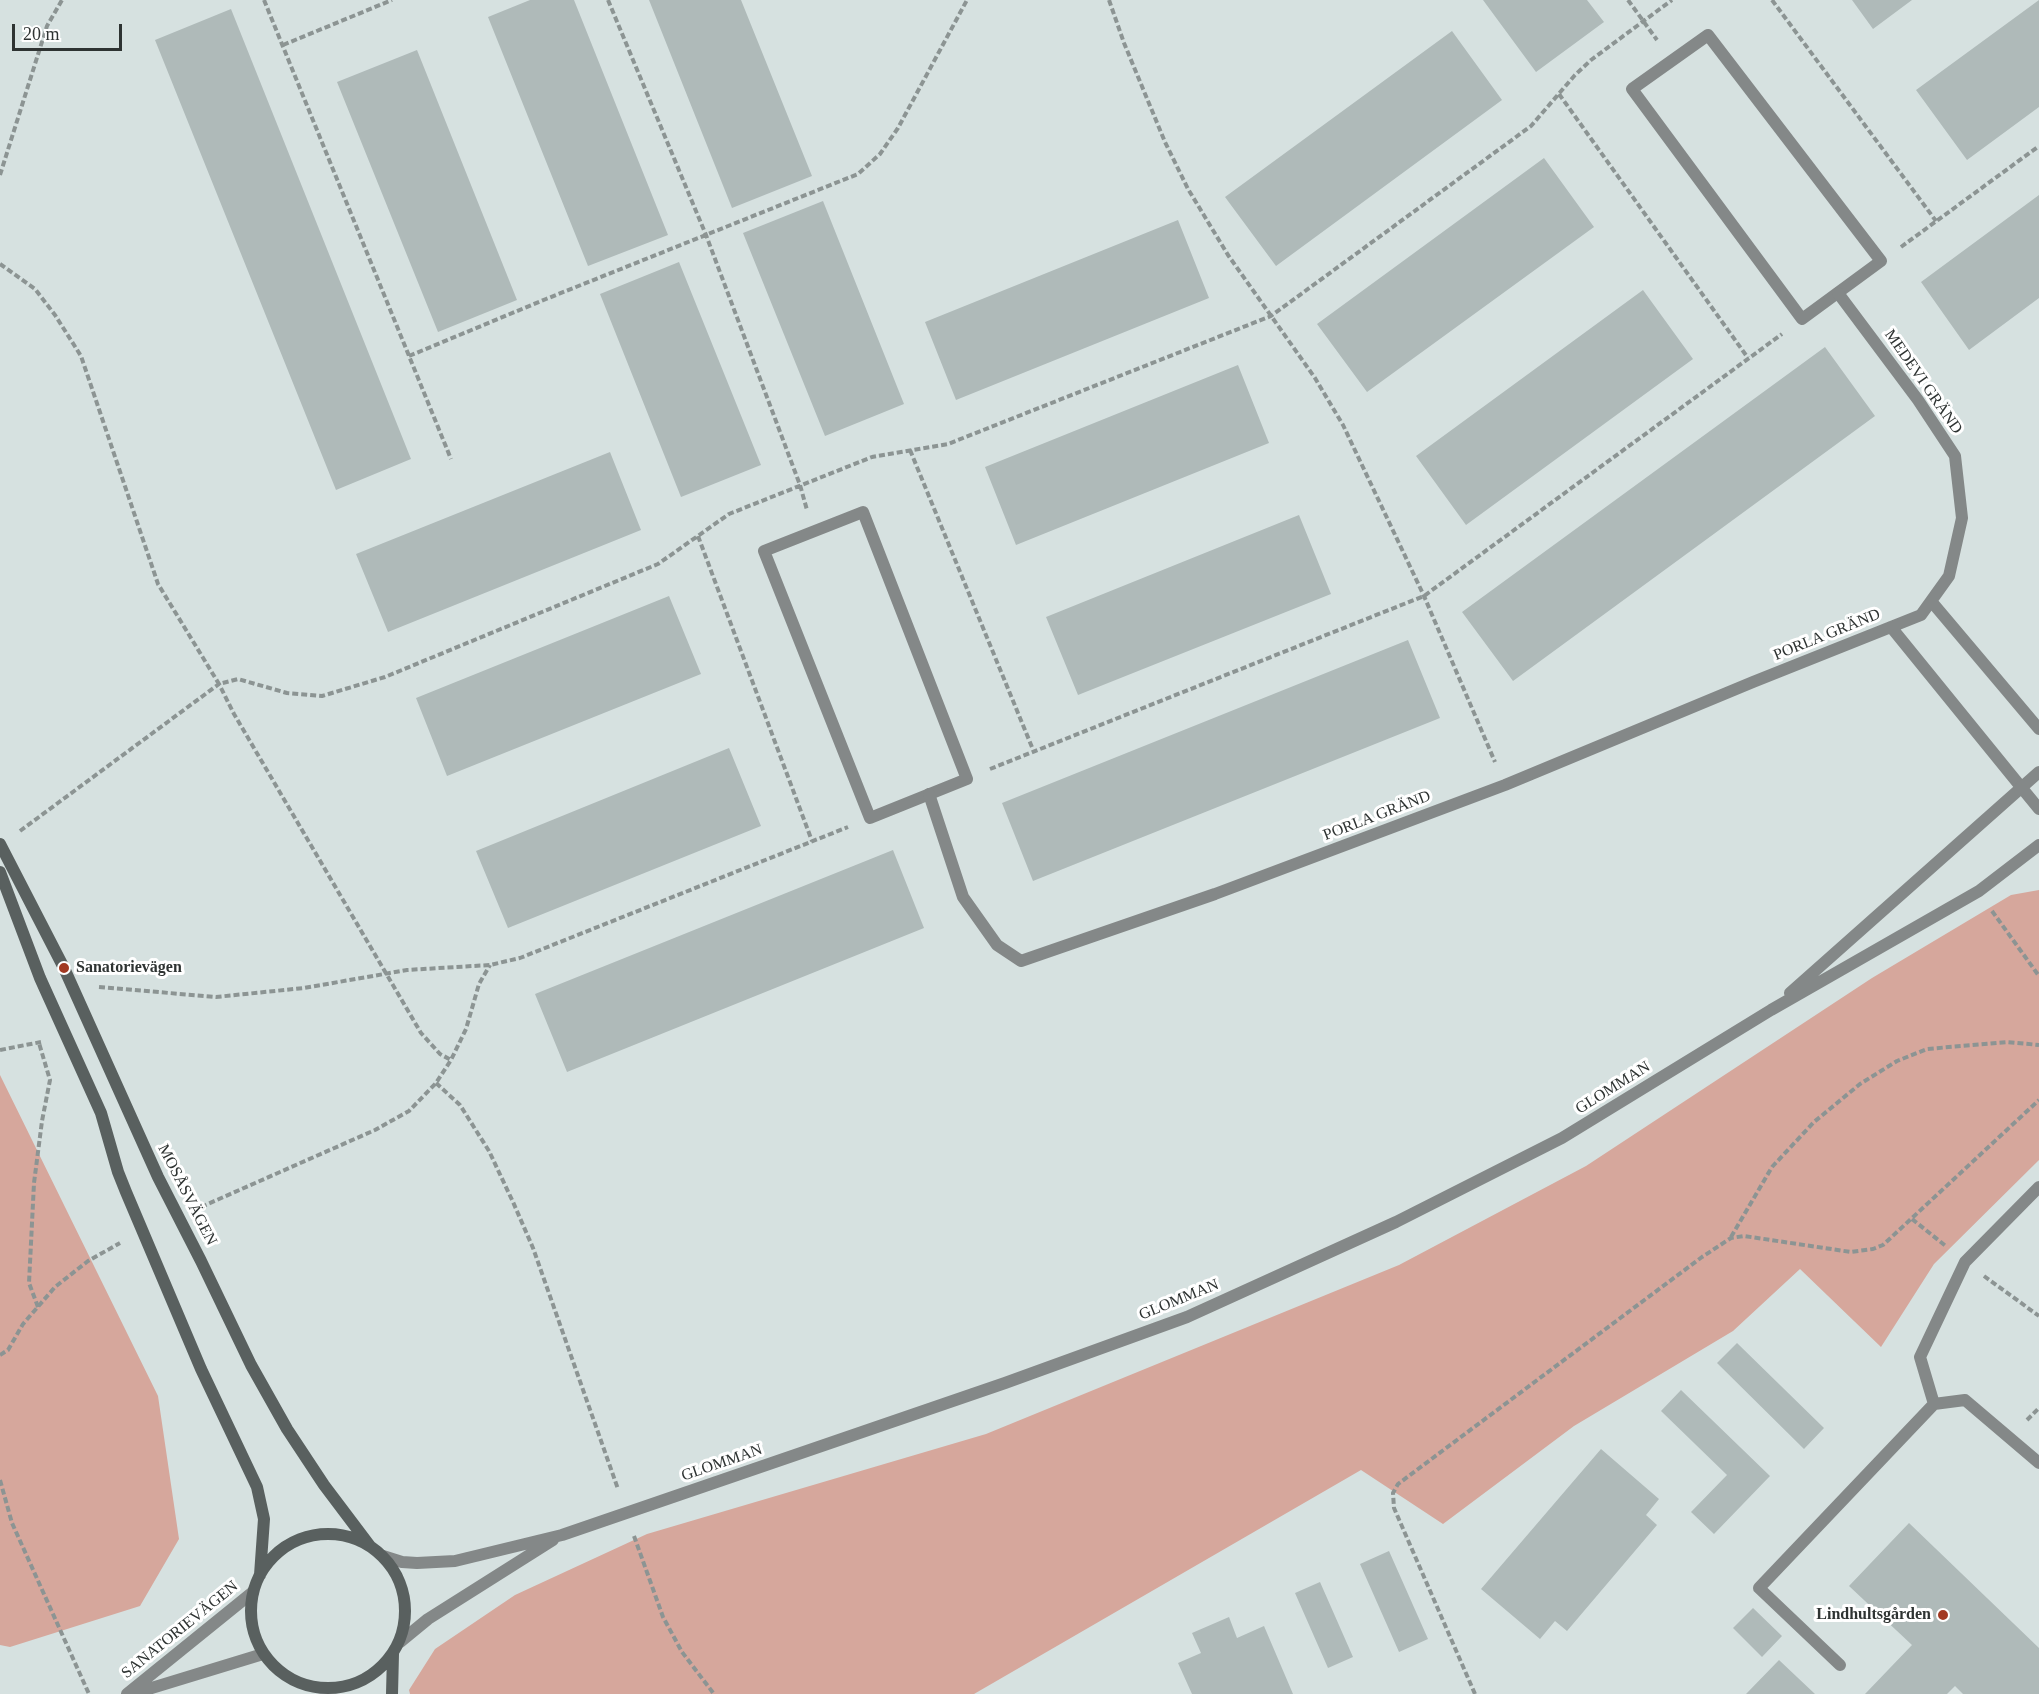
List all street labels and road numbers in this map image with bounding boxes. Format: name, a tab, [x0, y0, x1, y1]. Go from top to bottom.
street label: MEDEVI GRÄND	[1880, 326, 1966, 438]
street label: PORLA GRÄND	[1771, 605, 1883, 665]
street label: PORLA GRÄND	[1321, 787, 1433, 845]
street label: GLOMMAN	[1572, 1057, 1654, 1119]
street label: MOSÅSVÄGEN	[153, 1141, 221, 1249]
street label: GLOMMAN	[1136, 1275, 1222, 1325]
street label: GLOMMAN	[679, 1440, 765, 1486]
street label: SANATORIEVÄGEN	[118, 1577, 242, 1683]

